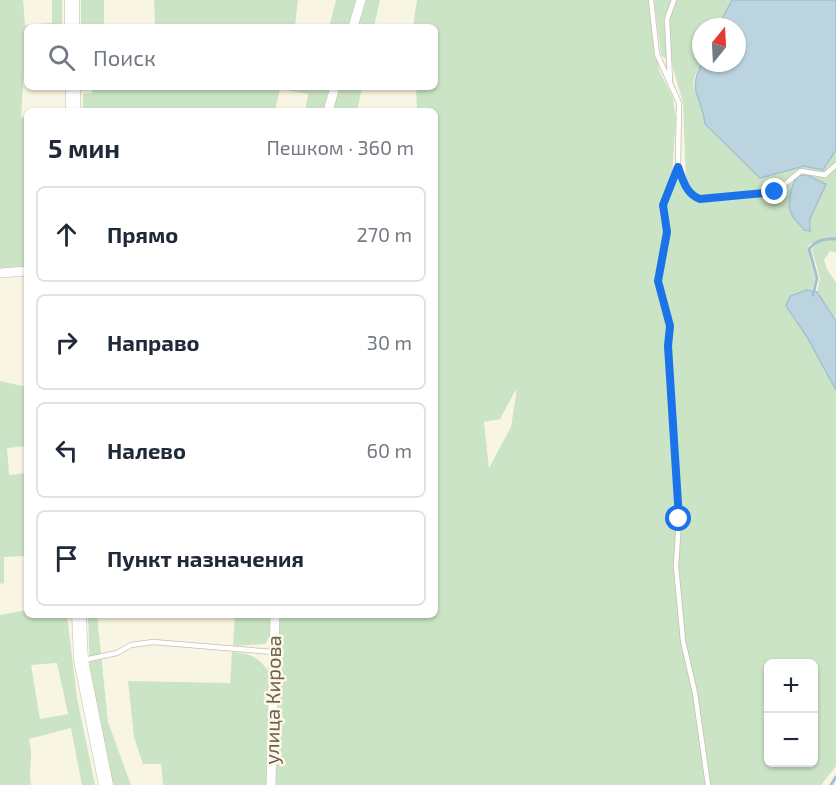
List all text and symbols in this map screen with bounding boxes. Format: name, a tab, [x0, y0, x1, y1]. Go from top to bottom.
north arrow	[692, 18, 746, 72]
search box	[24, 24, 438, 90]
icon: search	[45, 41, 78, 74]
text: Поиск	[93, 44, 156, 70]
text: 5 мин	[48, 132, 120, 163]
text: Пешком · 360 m	[266, 135, 414, 159]
route end	[761, 178, 787, 204]
icon: ahead	[50, 218, 83, 251]
text: Прямо	[107, 221, 178, 247]
text: 270 m	[356, 222, 412, 246]
icon: right	[50, 326, 83, 359]
text: Направо	[107, 329, 200, 355]
text: 30 m	[367, 330, 412, 354]
icon: left	[50, 434, 83, 467]
text: Налево	[107, 437, 186, 463]
text: 60 m	[367, 438, 412, 462]
route start	[665, 505, 691, 531]
icon: arrive	[50, 542, 83, 575]
text: Пункт назначения	[107, 545, 304, 571]
street label: улица Кирова	[259, 635, 286, 765]
map controls	[764, 659, 818, 767]
button: +	[764, 659, 818, 713]
button: −	[764, 713, 818, 767]

